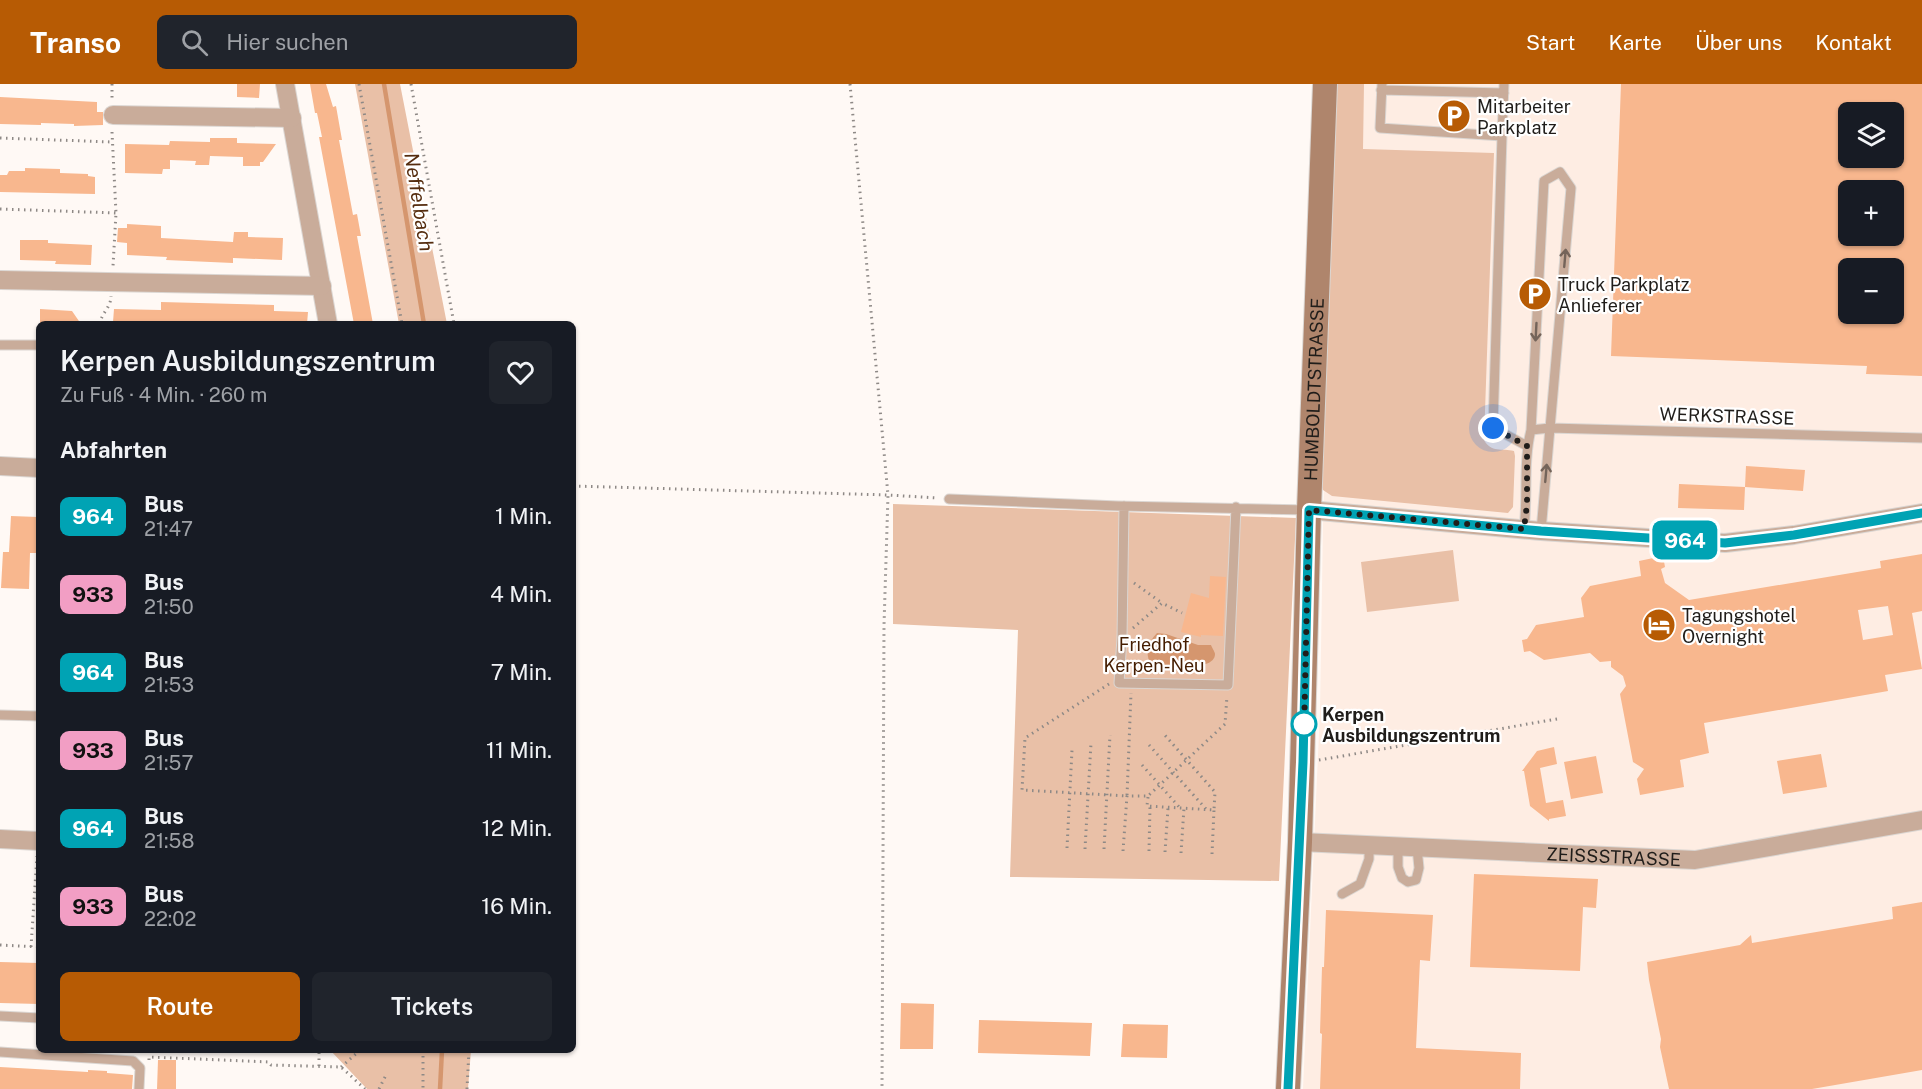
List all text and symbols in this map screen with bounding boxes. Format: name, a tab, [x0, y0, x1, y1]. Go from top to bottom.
search box	[157, 15, 577, 69]
text: Transo	[30, 26, 121, 59]
icon: search	[178, 26, 211, 59]
text: Hier suchen	[226, 29, 349, 55]
text: Start	[1526, 30, 1575, 55]
text: Karte	[1608, 30, 1662, 55]
text: Über uns	[1695, 30, 1782, 55]
text: Kontakt	[1815, 30, 1892, 55]
place label: Mitarbeiter Parkplatz	[1477, 96, 1571, 138]
parking icon: Mitarbeiter Parkplatz	[1436, 98, 1472, 134]
map controls	[1838, 102, 1904, 324]
button: layers	[1838, 102, 1904, 168]
water label: Neffelbach	[399, 151, 439, 253]
button: +	[1838, 180, 1904, 246]
one-way arrow	[1559, 248, 1570, 268]
button: −	[1838, 258, 1904, 324]
place label: Truck Parkplatz Anlieferer	[1558, 274, 1689, 316]
parking icon: Truck Parkplatz Anlieferer	[1517, 276, 1553, 312]
street label: HUMBOLDTSTRASSE	[1300, 298, 1327, 481]
one-way arrow	[1530, 321, 1541, 341]
button: heart	[489, 341, 552, 404]
text: Kerpen Ausbildungszentrum	[60, 344, 436, 377]
text: Zu Fuß · 4 Min. · 260 m	[60, 383, 267, 407]
street label: WERKSTRASSE	[1659, 403, 1795, 429]
your location	[1478, 413, 1508, 443]
text: Abfahrten	[60, 437, 167, 463]
one-way arrow	[1541, 463, 1552, 483]
text: Bus	[144, 491, 184, 517]
text: 1 Min.	[495, 503, 552, 529]
text: 964	[72, 504, 114, 529]
text: 21:47	[144, 517, 193, 541]
line badge: 964	[1650, 520, 1720, 560]
text: 964	[1664, 528, 1706, 553]
text: Bus	[144, 569, 184, 595]
text: 4 Min.	[490, 581, 552, 607]
text: 933	[72, 582, 114, 607]
text: 21:50	[144, 595, 194, 619]
place label: Tagungshotel Overnight	[1682, 605, 1796, 647]
hotel icon: Tagungshotel Overnight	[1641, 607, 1677, 643]
park label: Friedhof Kerpen-Neu	[1103, 634, 1205, 676]
text: Bus	[144, 647, 184, 673]
text: 7 Min.	[491, 659, 552, 685]
text: 964	[72, 660, 114, 685]
text: 21:53	[144, 673, 194, 697]
place label: Kerpen Ausbildungszentrum	[1322, 704, 1500, 746]
marker: Kerpen Ausbildungszentrum	[1291, 711, 1317, 737]
text: Bus	[144, 725, 184, 751]
text: 11 Min.	[486, 737, 552, 763]
text: 933	[72, 738, 114, 763]
text: 21:57	[144, 751, 193, 775]
text: Bus	[144, 803, 184, 829]
text: 12 Min.	[482, 815, 552, 841]
text: 964	[72, 816, 114, 841]
text: 21:58	[144, 829, 194, 853]
street label: ZEISSSTRASSE	[1546, 843, 1682, 870]
text: Bus	[144, 881, 184, 907]
text: 16 Min.	[481, 893, 552, 919]
text: 933	[72, 894, 114, 919]
text: 22:02	[144, 907, 197, 931]
button: Route	[60, 972, 300, 1041]
button: Tickets	[312, 972, 552, 1041]

